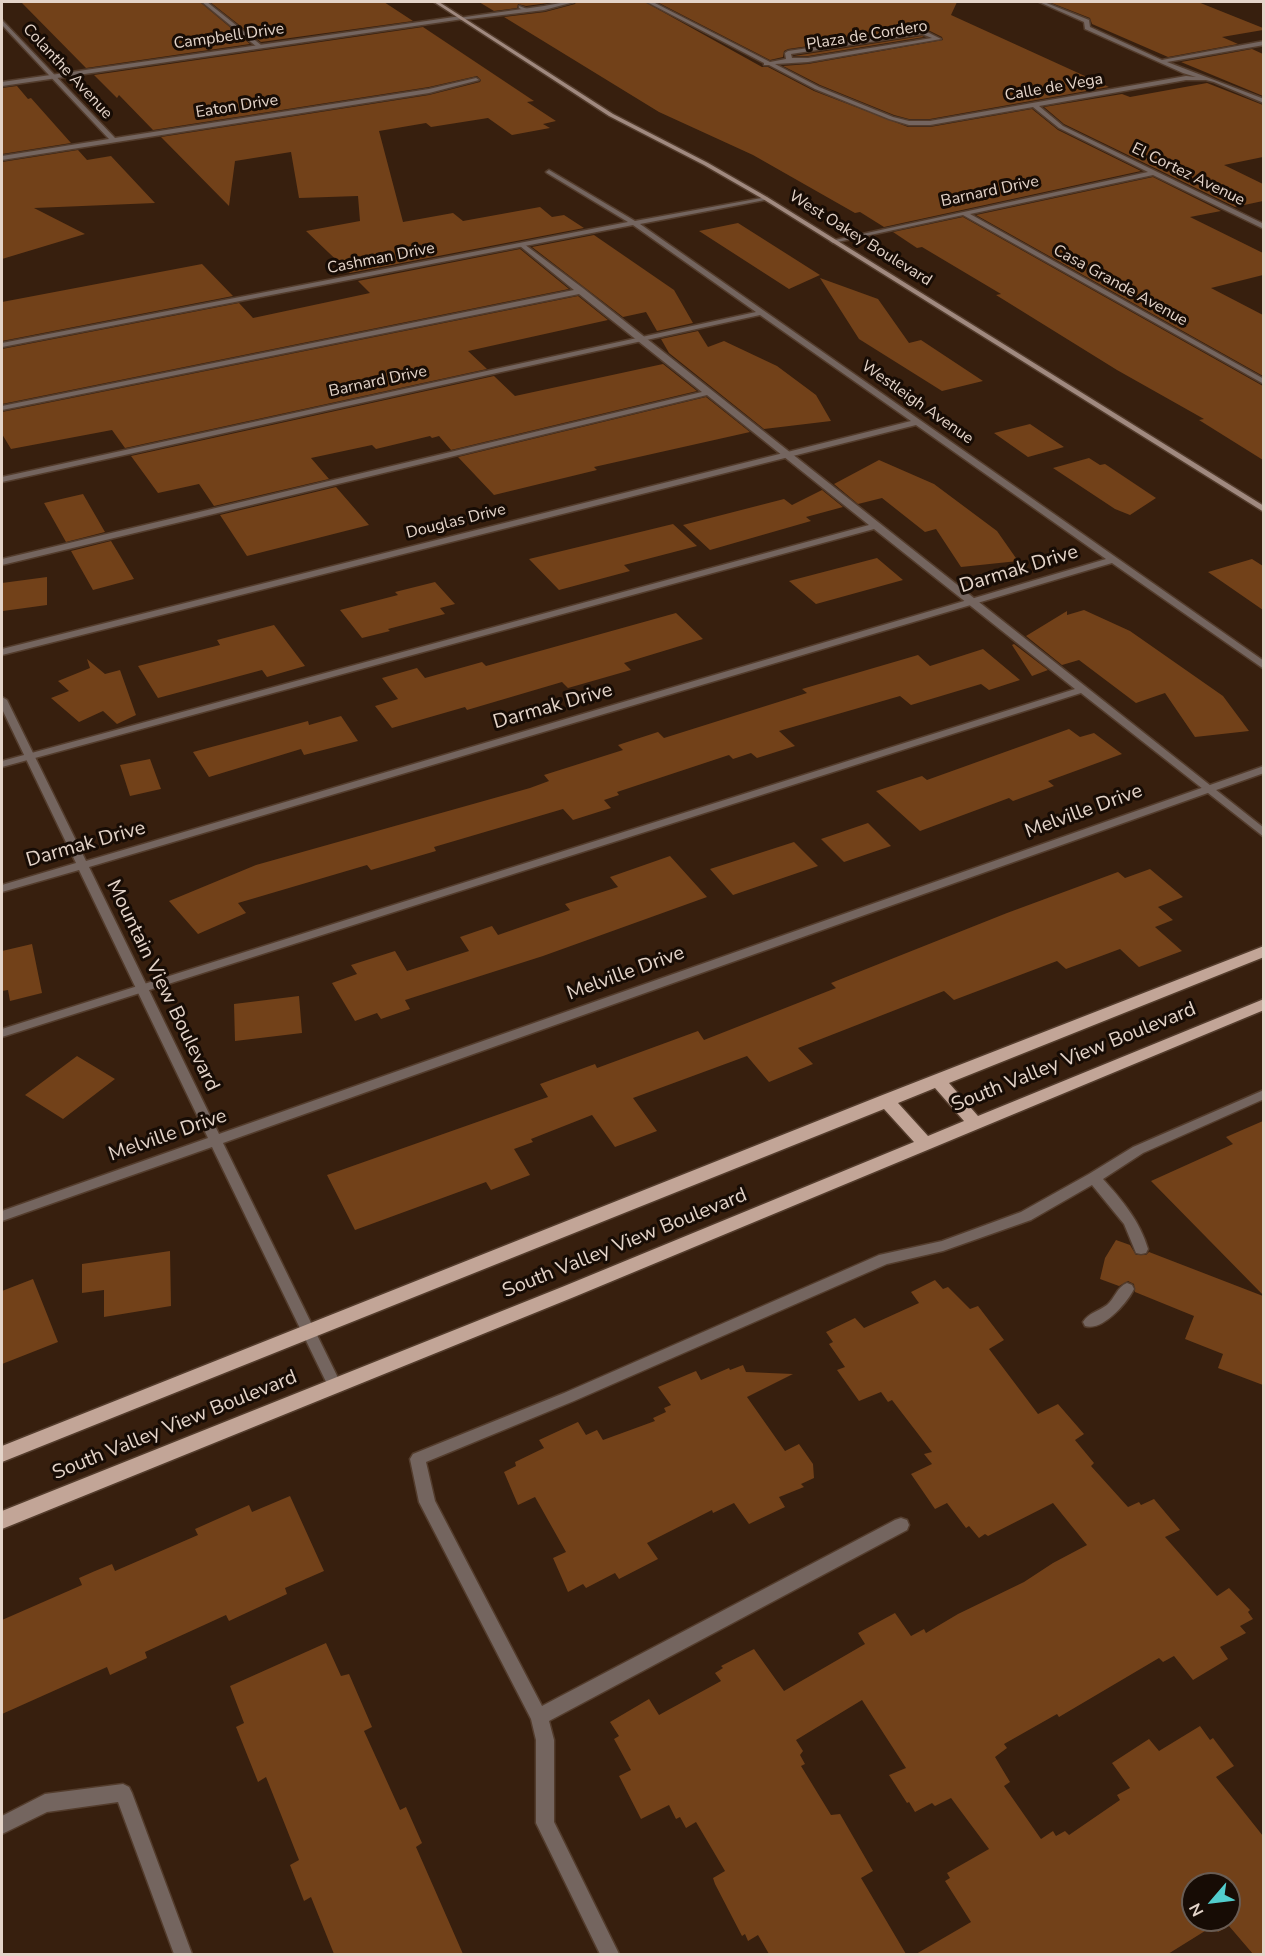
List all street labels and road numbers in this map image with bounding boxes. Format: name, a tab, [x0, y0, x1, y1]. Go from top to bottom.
street label: Plaza de Cordero	[805, 17, 929, 55]
street label: Colanthe Avenue	[18, 20, 116, 124]
street label: Campbell Drive	[173, 20, 285, 54]
street label: Calle de Vega	[1003, 70, 1105, 106]
street label: Eaton Drive	[194, 91, 280, 123]
street label: El Cortez Avenue	[1128, 139, 1248, 211]
street label: Barnard Drive	[939, 172, 1041, 212]
street label: West Oakey Boulevard	[785, 187, 935, 291]
street label: Cashman Drive	[326, 239, 436, 279]
street label: Casa Grande Avenue	[1050, 241, 1190, 331]
street label: Westleigh Avenue	[857, 357, 977, 449]
street label: Barnard Drive	[327, 362, 429, 402]
street label: Douglas Drive	[404, 500, 508, 544]
street label: Darmak Drive	[957, 541, 1081, 599]
street label: Darmak Drive	[491, 679, 615, 735]
street label: Melville Drive	[1022, 780, 1146, 844]
street label: Darmak Drive	[24, 817, 148, 873]
street label: Mountain View Boulevard	[100, 876, 224, 1096]
street label: Melville Drive	[564, 942, 688, 1006]
street label: South Valley View Boulevard	[948, 998, 1200, 1118]
street label: Melville Drive	[106, 1105, 230, 1167]
street label: South Valley View Boulevard	[499, 1184, 751, 1304]
street label: South Valley View Boulevard	[49, 1366, 301, 1486]

